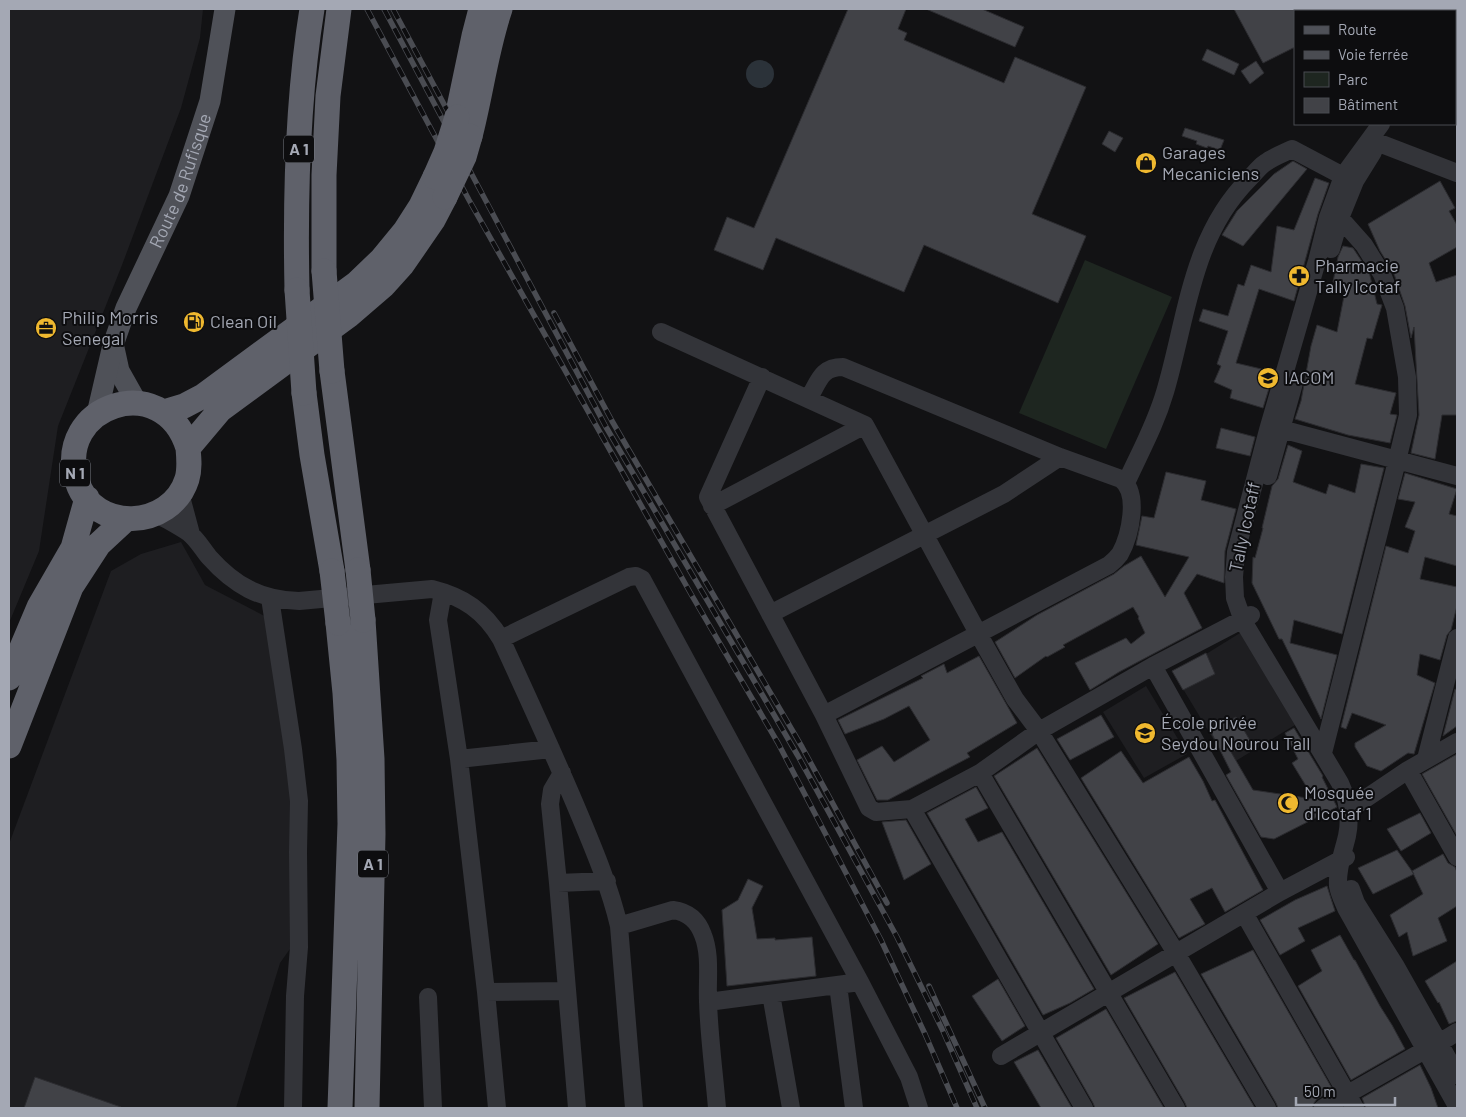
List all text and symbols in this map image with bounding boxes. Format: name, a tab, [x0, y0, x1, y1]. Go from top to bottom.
legend	[1294, 10, 1456, 125]
text: Route	[1338, 20, 1377, 38]
text: Voie ferrée	[1338, 45, 1409, 63]
text: Parc	[1338, 70, 1368, 88]
text: Bâtiment	[1338, 95, 1398, 113]
street label: Route de Rufisque	[144, 110, 215, 251]
road number: A 1	[284, 136, 314, 162]
place label: Garages Mecaniciens	[1162, 141, 1259, 184]
shop icon: Garages Mecaniciens	[1134, 151, 1158, 175]
place label: Pharmacie Tally Icotaf	[1315, 254, 1400, 297]
pharmacy icon: Pharmacie Tally Icotaf	[1287, 264, 1311, 288]
place label: Philip Morris Senegal	[62, 306, 158, 349]
fuel station icon: Clean Oil	[182, 310, 206, 334]
place label: Clean Oil	[210, 310, 277, 332]
office icon: Philip Morris Senegal	[34, 316, 58, 340]
school or university icon: IACOM	[1256, 366, 1280, 390]
place label: IACOM	[1284, 366, 1334, 388]
road number: N 1	[60, 459, 90, 486]
street label: Tally Icotaff	[1224, 480, 1264, 574]
place label: École privée Seydou Nourou Tall	[1161, 711, 1310, 754]
school or university icon: École privée Seydou Nourou Tall	[1133, 721, 1157, 745]
place label: Mosquée d'Icotaf 1	[1304, 781, 1374, 824]
mosque icon: Mosquée d'Icotaf 1	[1276, 791, 1300, 815]
road number: A 1	[358, 851, 388, 878]
scale bar	[1296, 1074, 1395, 1106]
text: 50 m	[1304, 1082, 1336, 1100]

